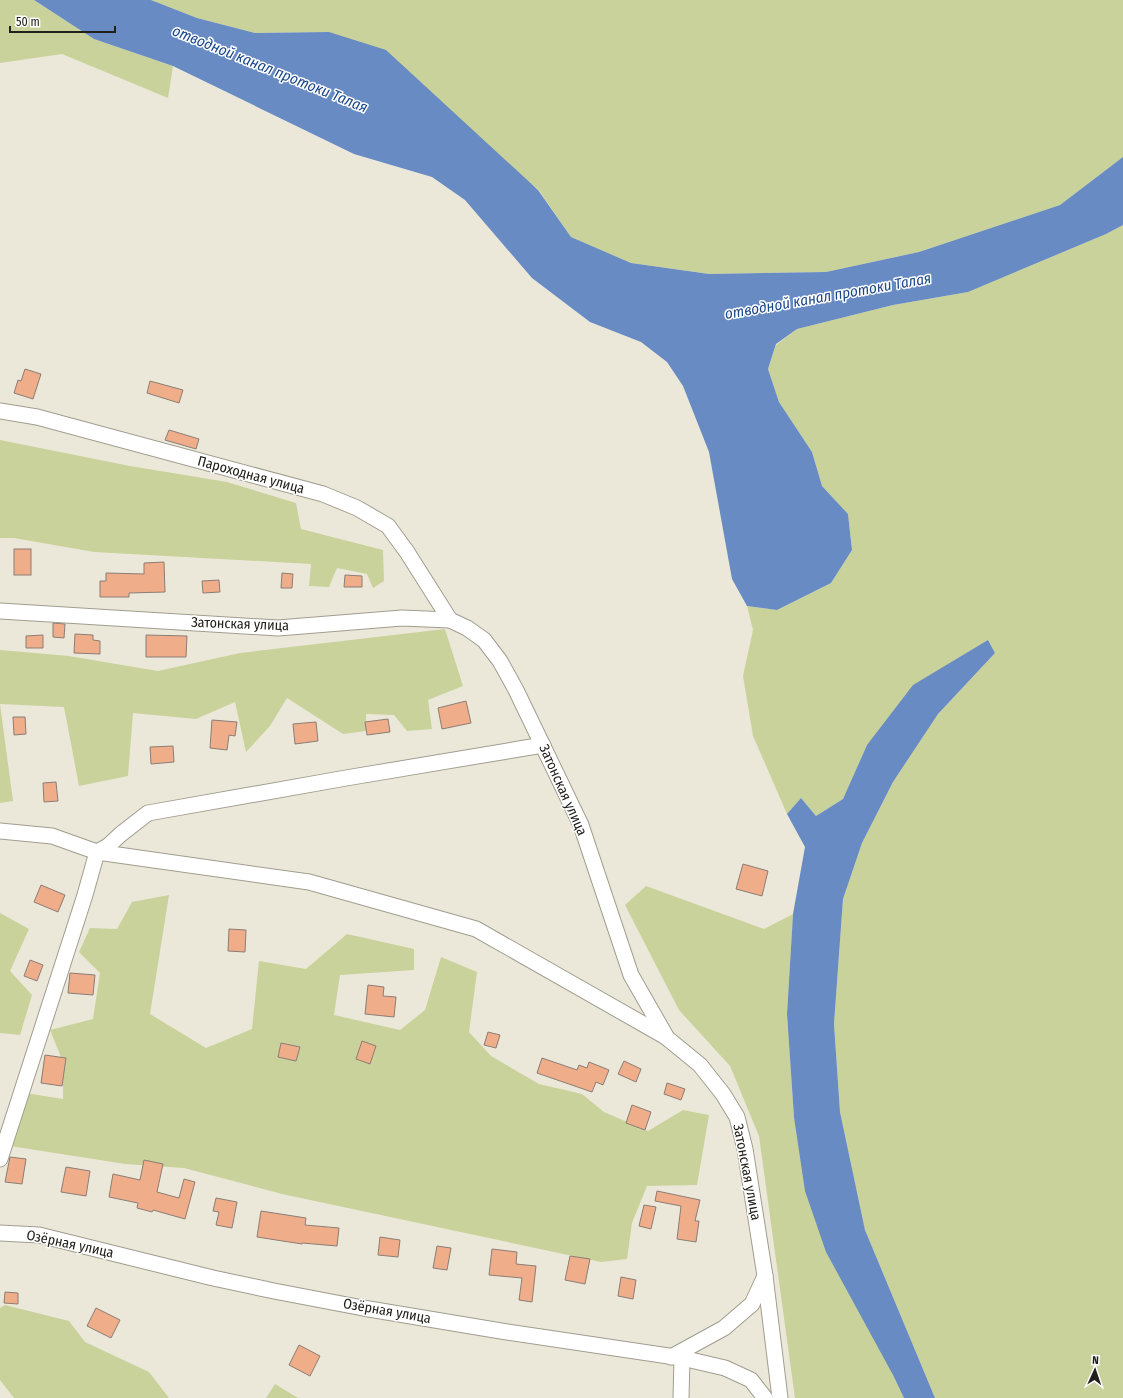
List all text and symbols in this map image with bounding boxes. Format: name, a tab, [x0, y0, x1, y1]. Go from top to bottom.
scale bar	[10, 8, 115, 34]
text: 50 m	[16, 15, 40, 29]
water label: отводной канал протоки Талая	[170, 21, 370, 117]
water label: отводной канал протоки Талая	[723, 269, 933, 323]
street label: Пароходная улица	[196, 453, 306, 497]
street label: Затонская улица	[191, 614, 289, 634]
street label: Затонская улица	[535, 742, 591, 838]
street label: Затонская улица	[729, 1122, 765, 1222]
street label: Озёрная улица	[25, 1226, 115, 1262]
street label: Озёрная улица	[342, 1295, 432, 1327]
north arrow	[1075, 1350, 1115, 1390]
text: N	[1092, 1354, 1099, 1367]

